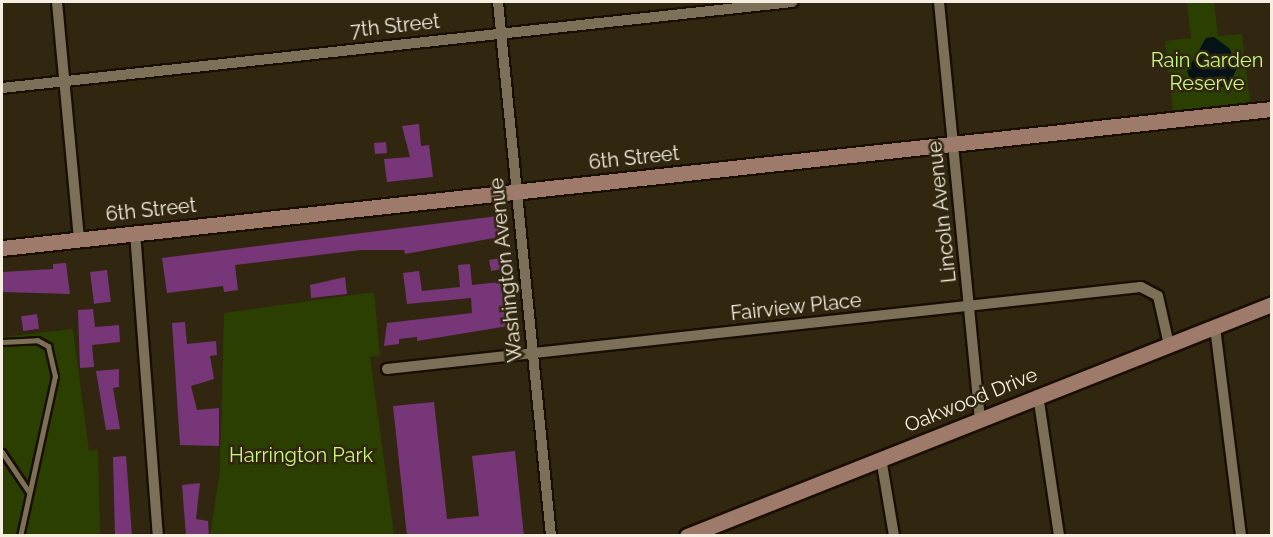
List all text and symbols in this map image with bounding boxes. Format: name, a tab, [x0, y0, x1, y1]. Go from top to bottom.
street label: 7th Street	[349, 9, 441, 43]
park label: Rain Garden Reserve	[1151, 48, 1263, 95]
street label: Lincoln Avenue	[923, 140, 961, 284]
street label: 6th Street	[588, 141, 680, 175]
street label: Washington Avenue	[484, 176, 528, 364]
street label: 6th Street	[105, 193, 197, 227]
street label: Fairview Place	[729, 288, 863, 326]
street label: Oakwood Drive	[901, 362, 1041, 438]
park label: Harrington Park	[229, 443, 373, 467]

